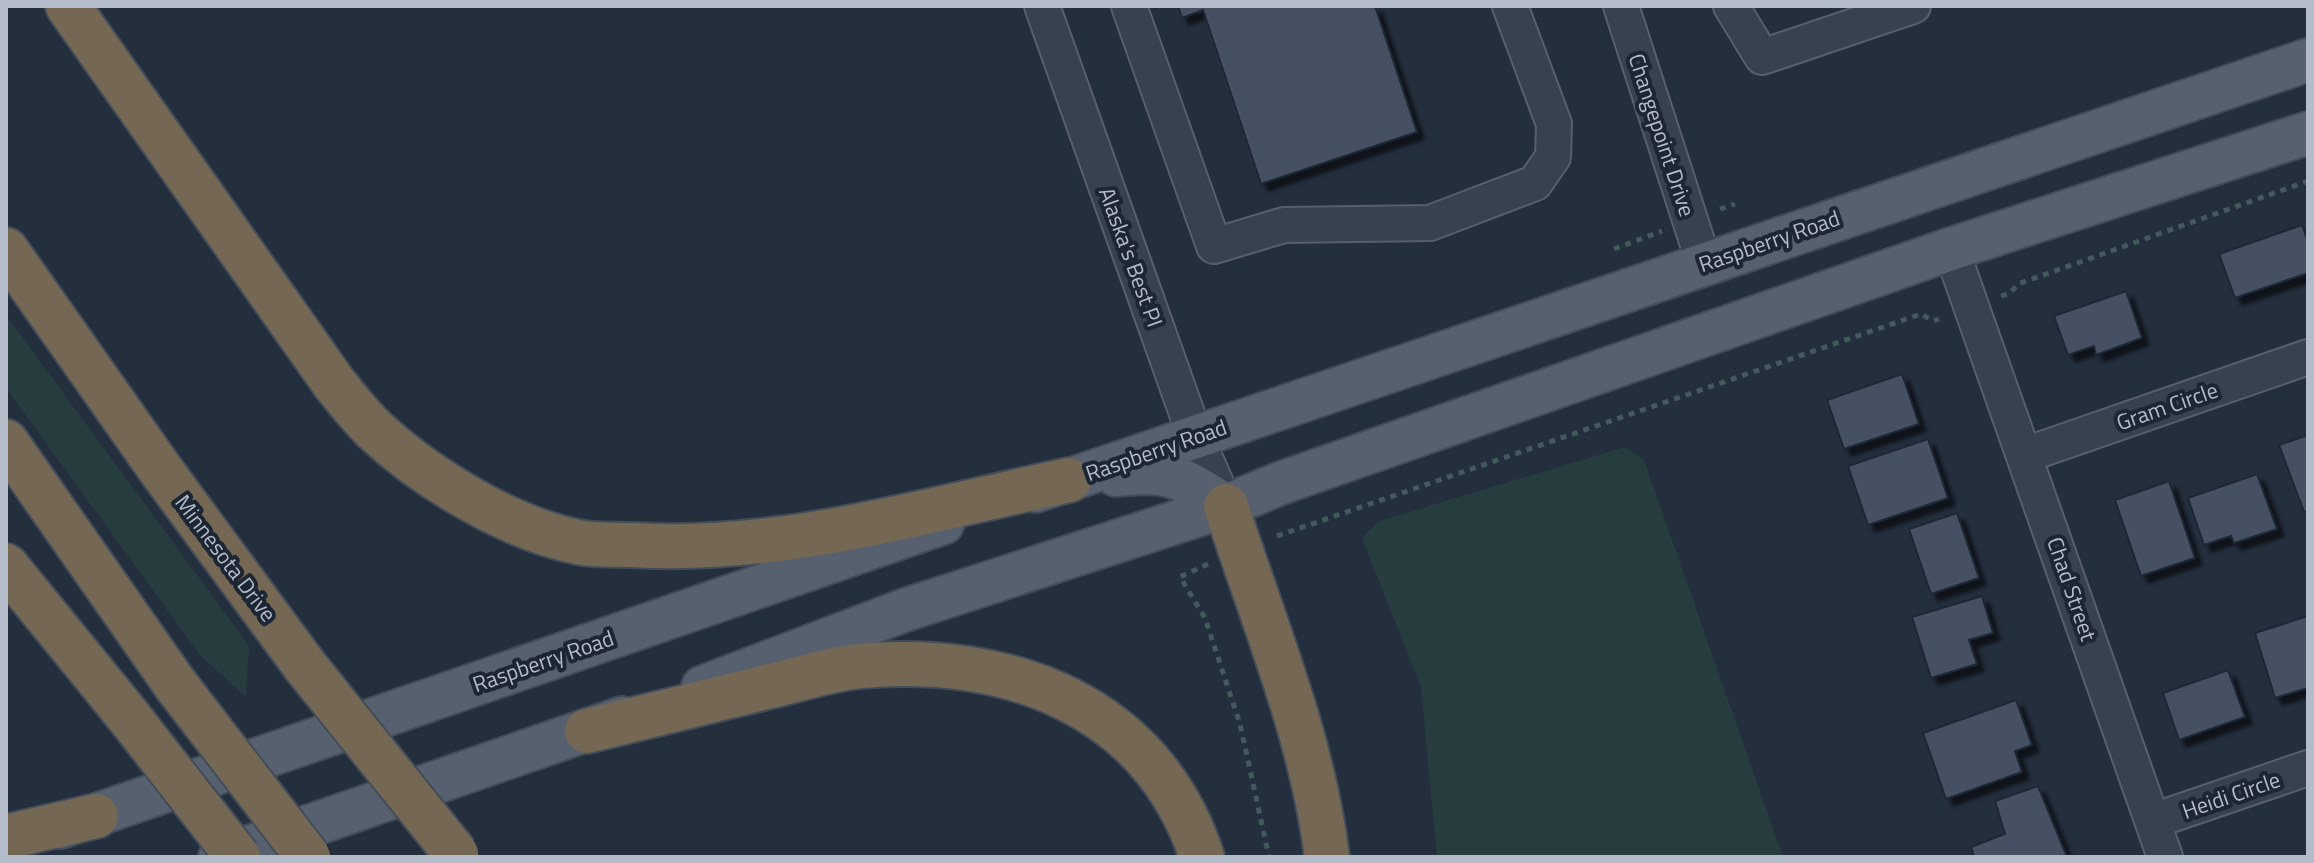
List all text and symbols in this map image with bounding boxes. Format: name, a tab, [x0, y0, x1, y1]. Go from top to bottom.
street label: Changepoint Drive	[1620, 49, 1704, 221]
street label: Alaska's Best PI	[1090, 182, 1172, 332]
street label: Raspberry Road	[1694, 201, 1844, 281]
street label: Gram Circle	[2112, 373, 2222, 439]
street label: Raspberry Road	[1081, 410, 1231, 490]
street label: Minnesota Drive	[167, 487, 285, 629]
street label: Chad Street	[2038, 532, 2106, 646]
street label: Raspberry Road	[468, 621, 618, 701]
street label: Heidi Circle	[2177, 762, 2285, 828]

